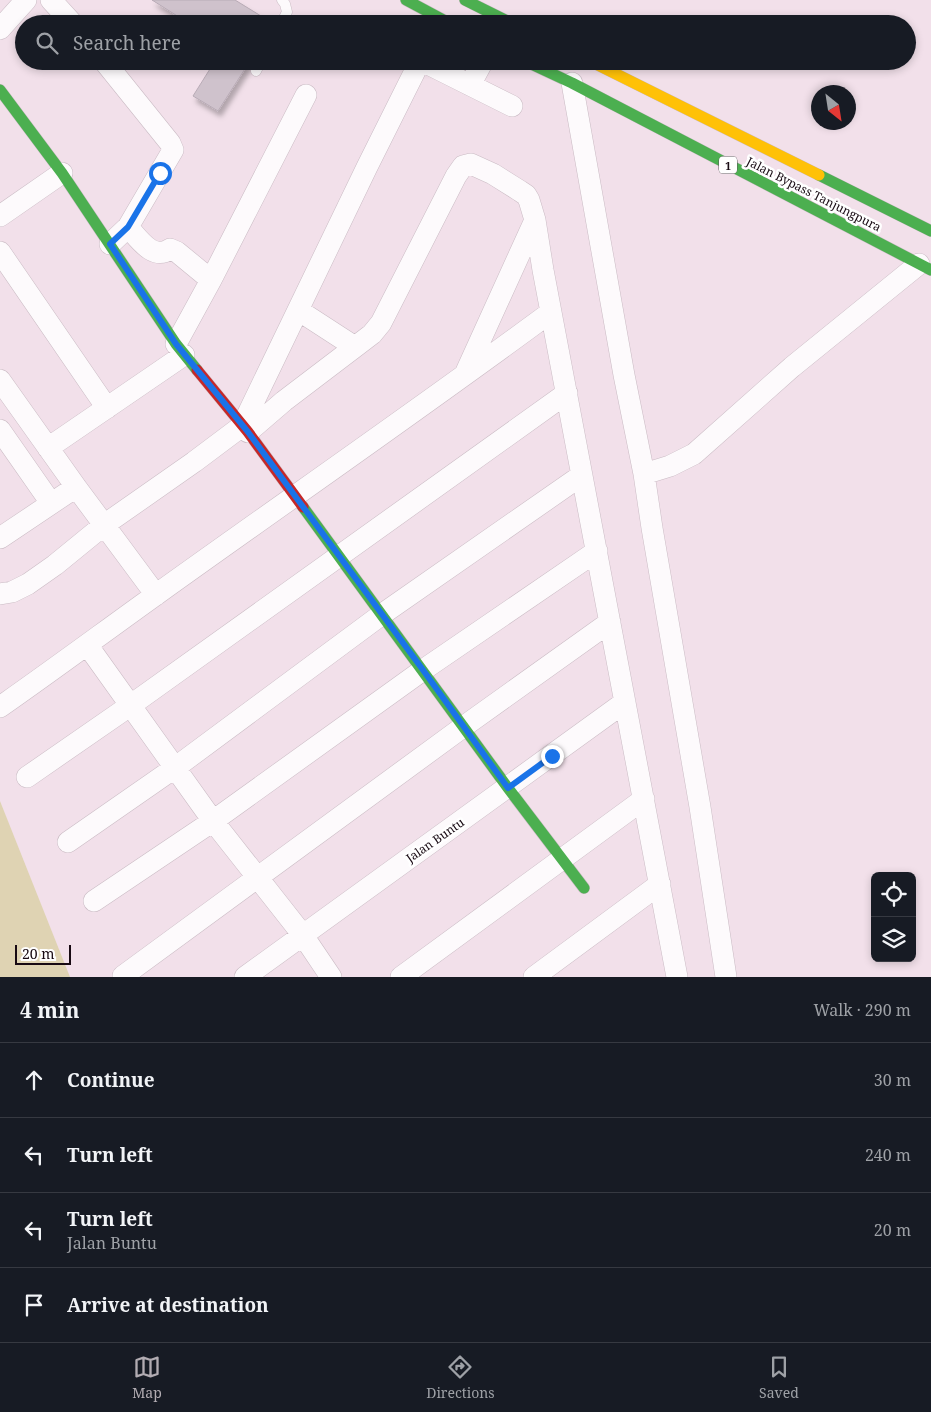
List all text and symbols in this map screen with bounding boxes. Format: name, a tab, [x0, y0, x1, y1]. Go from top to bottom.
search box	[15, 15, 916, 70]
icon: search	[33, 29, 61, 57]
text: Search here	[73, 30, 181, 56]
north arrow	[811, 85, 856, 130]
street label: Jalan Bypass Tanjungpura	[743, 152, 884, 235]
road number: 1	[719, 156, 737, 174]
route start	[149, 162, 172, 185]
route end	[541, 745, 564, 768]
street label: Jalan Buntu	[402, 813, 468, 867]
map controls	[871, 872, 916, 962]
button: locate	[871, 872, 916, 917]
button: layers	[871, 917, 916, 962]
scale bar	[15, 942, 71, 965]
text: 20 m	[22, 944, 55, 963]
text: 4 min	[20, 996, 79, 1024]
text: Walk · 290 m	[814, 999, 911, 1021]
icon: ahead	[20, 1066, 48, 1094]
text: Continue	[67, 1067, 155, 1093]
text: 30 m	[874, 1069, 911, 1091]
icon: left	[20, 1141, 48, 1169]
text: Turn left	[67, 1142, 153, 1168]
text: 240 m	[865, 1144, 911, 1166]
text: Turn left	[67, 1206, 153, 1232]
icon: left	[20, 1216, 48, 1244]
text: 20 m	[874, 1219, 911, 1241]
text: Jalan Buntu	[67, 1232, 157, 1254]
icon: arrive	[20, 1291, 48, 1319]
text: Arrive at destination	[67, 1292, 269, 1318]
tab: Map	[132, 1353, 162, 1402]
tab: Directions	[426, 1353, 495, 1402]
tab: Saved	[759, 1353, 799, 1402]

